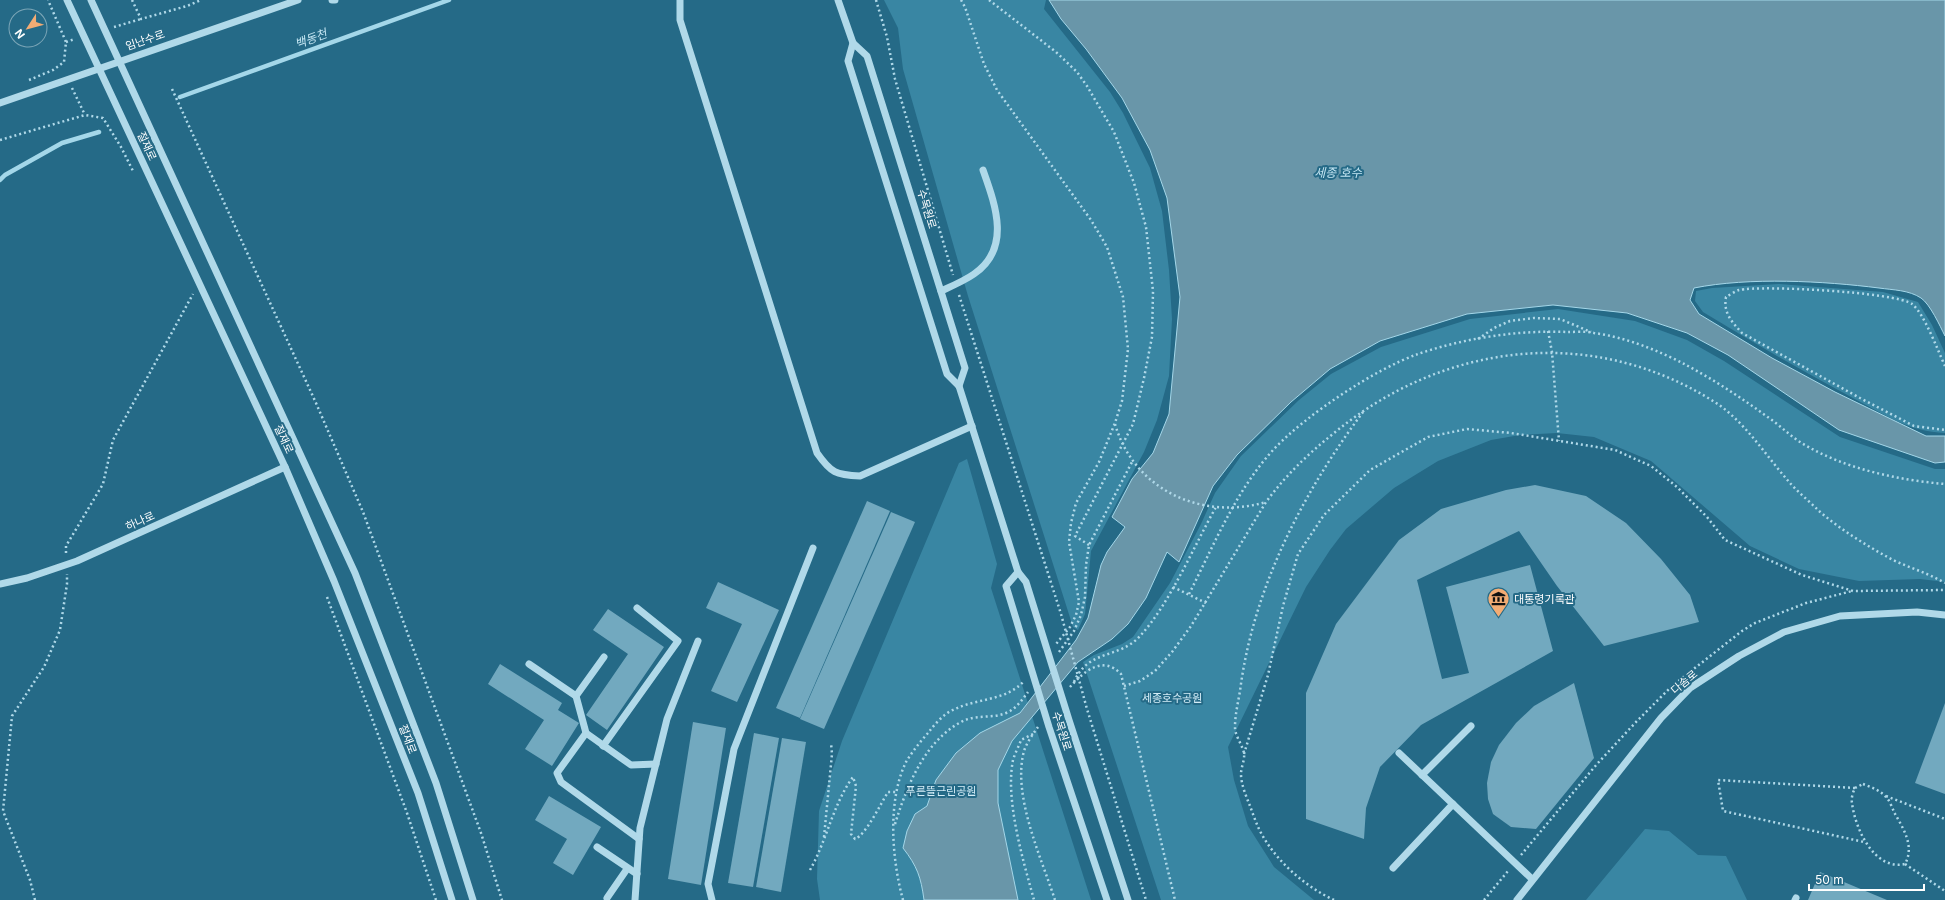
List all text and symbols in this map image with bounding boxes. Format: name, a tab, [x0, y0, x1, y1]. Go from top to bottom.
north arrow	[8, 8, 48, 48]
water label: 백동천	[293, 25, 331, 51]
text: N	[12, 26, 28, 41]
street label: 임난수로	[124, 27, 166, 53]
street label: 절재로	[134, 129, 160, 163]
water label: 세종 호수	[1314, 165, 1363, 180]
street label: 수목원로	[914, 188, 940, 230]
street label: 절재로	[271, 422, 297, 456]
street label: 하나로	[123, 508, 157, 534]
museum icon: 대통령기록관	[1486, 586, 1512, 619]
place label: 대통령기록관	[1514, 592, 1575, 606]
street label: 다솜로	[1668, 667, 1700, 697]
park label: 세종호수공원	[1142, 691, 1202, 705]
street label: 수목원로	[1049, 710, 1075, 752]
street label: 절재로	[396, 722, 420, 756]
park label: 푸른뜰근린공원	[906, 784, 976, 798]
scale bar	[1809, 866, 1924, 892]
text: 50 m	[1815, 872, 1844, 887]

